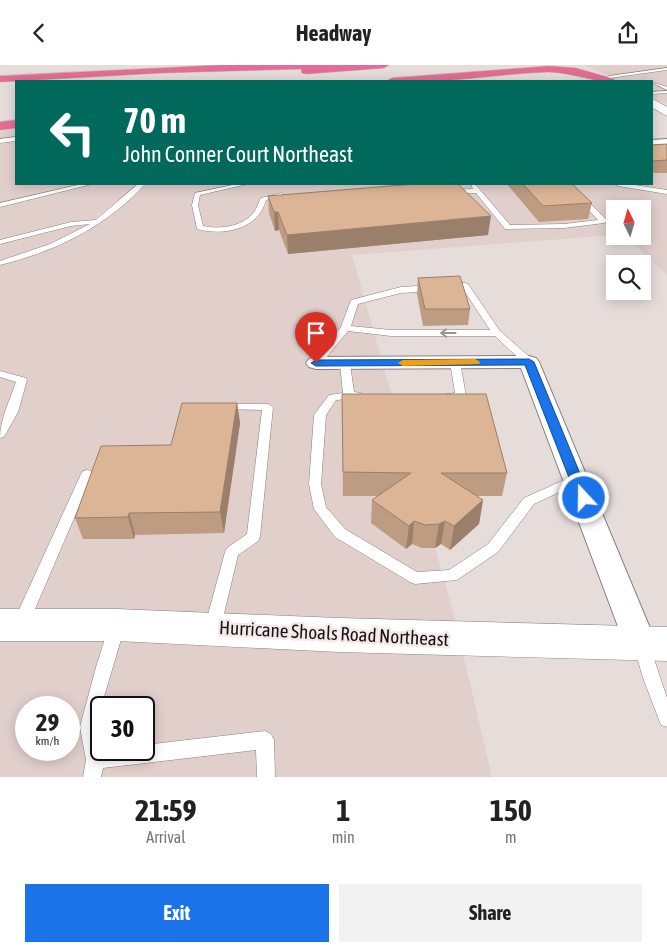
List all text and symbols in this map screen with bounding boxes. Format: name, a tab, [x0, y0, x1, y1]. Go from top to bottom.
icon: back	[25, 19, 53, 47]
icon: share	[614, 19, 642, 47]
text: Headway	[296, 20, 371, 46]
icon: left	[40, 100, 105, 165]
text: 70 m	[123, 100, 186, 140]
text: John Conner Court Northeast	[123, 141, 353, 167]
north arrow	[606, 200, 651, 245]
map controls	[606, 200, 651, 300]
button: search	[606, 255, 651, 300]
pin	[295, 312, 337, 363]
icon: arrive	[302, 319, 330, 347]
one-way arrow	[440, 328, 456, 338]
position arrow	[557, 471, 609, 523]
street label: Hurricane Shoals Road Northeast	[218, 616, 450, 650]
speed limit sign: 30	[90, 696, 155, 761]
text: 29	[36, 708, 59, 736]
text: km/h	[36, 734, 59, 748]
text: 21:59	[135, 793, 197, 827]
text: 1	[336, 793, 350, 827]
text: 150	[490, 793, 532, 827]
text: Arrival	[146, 828, 185, 846]
text: min	[332, 828, 355, 846]
text: m	[505, 828, 517, 846]
button: Exit	[25, 884, 329, 942]
button: Share	[339, 884, 642, 942]

